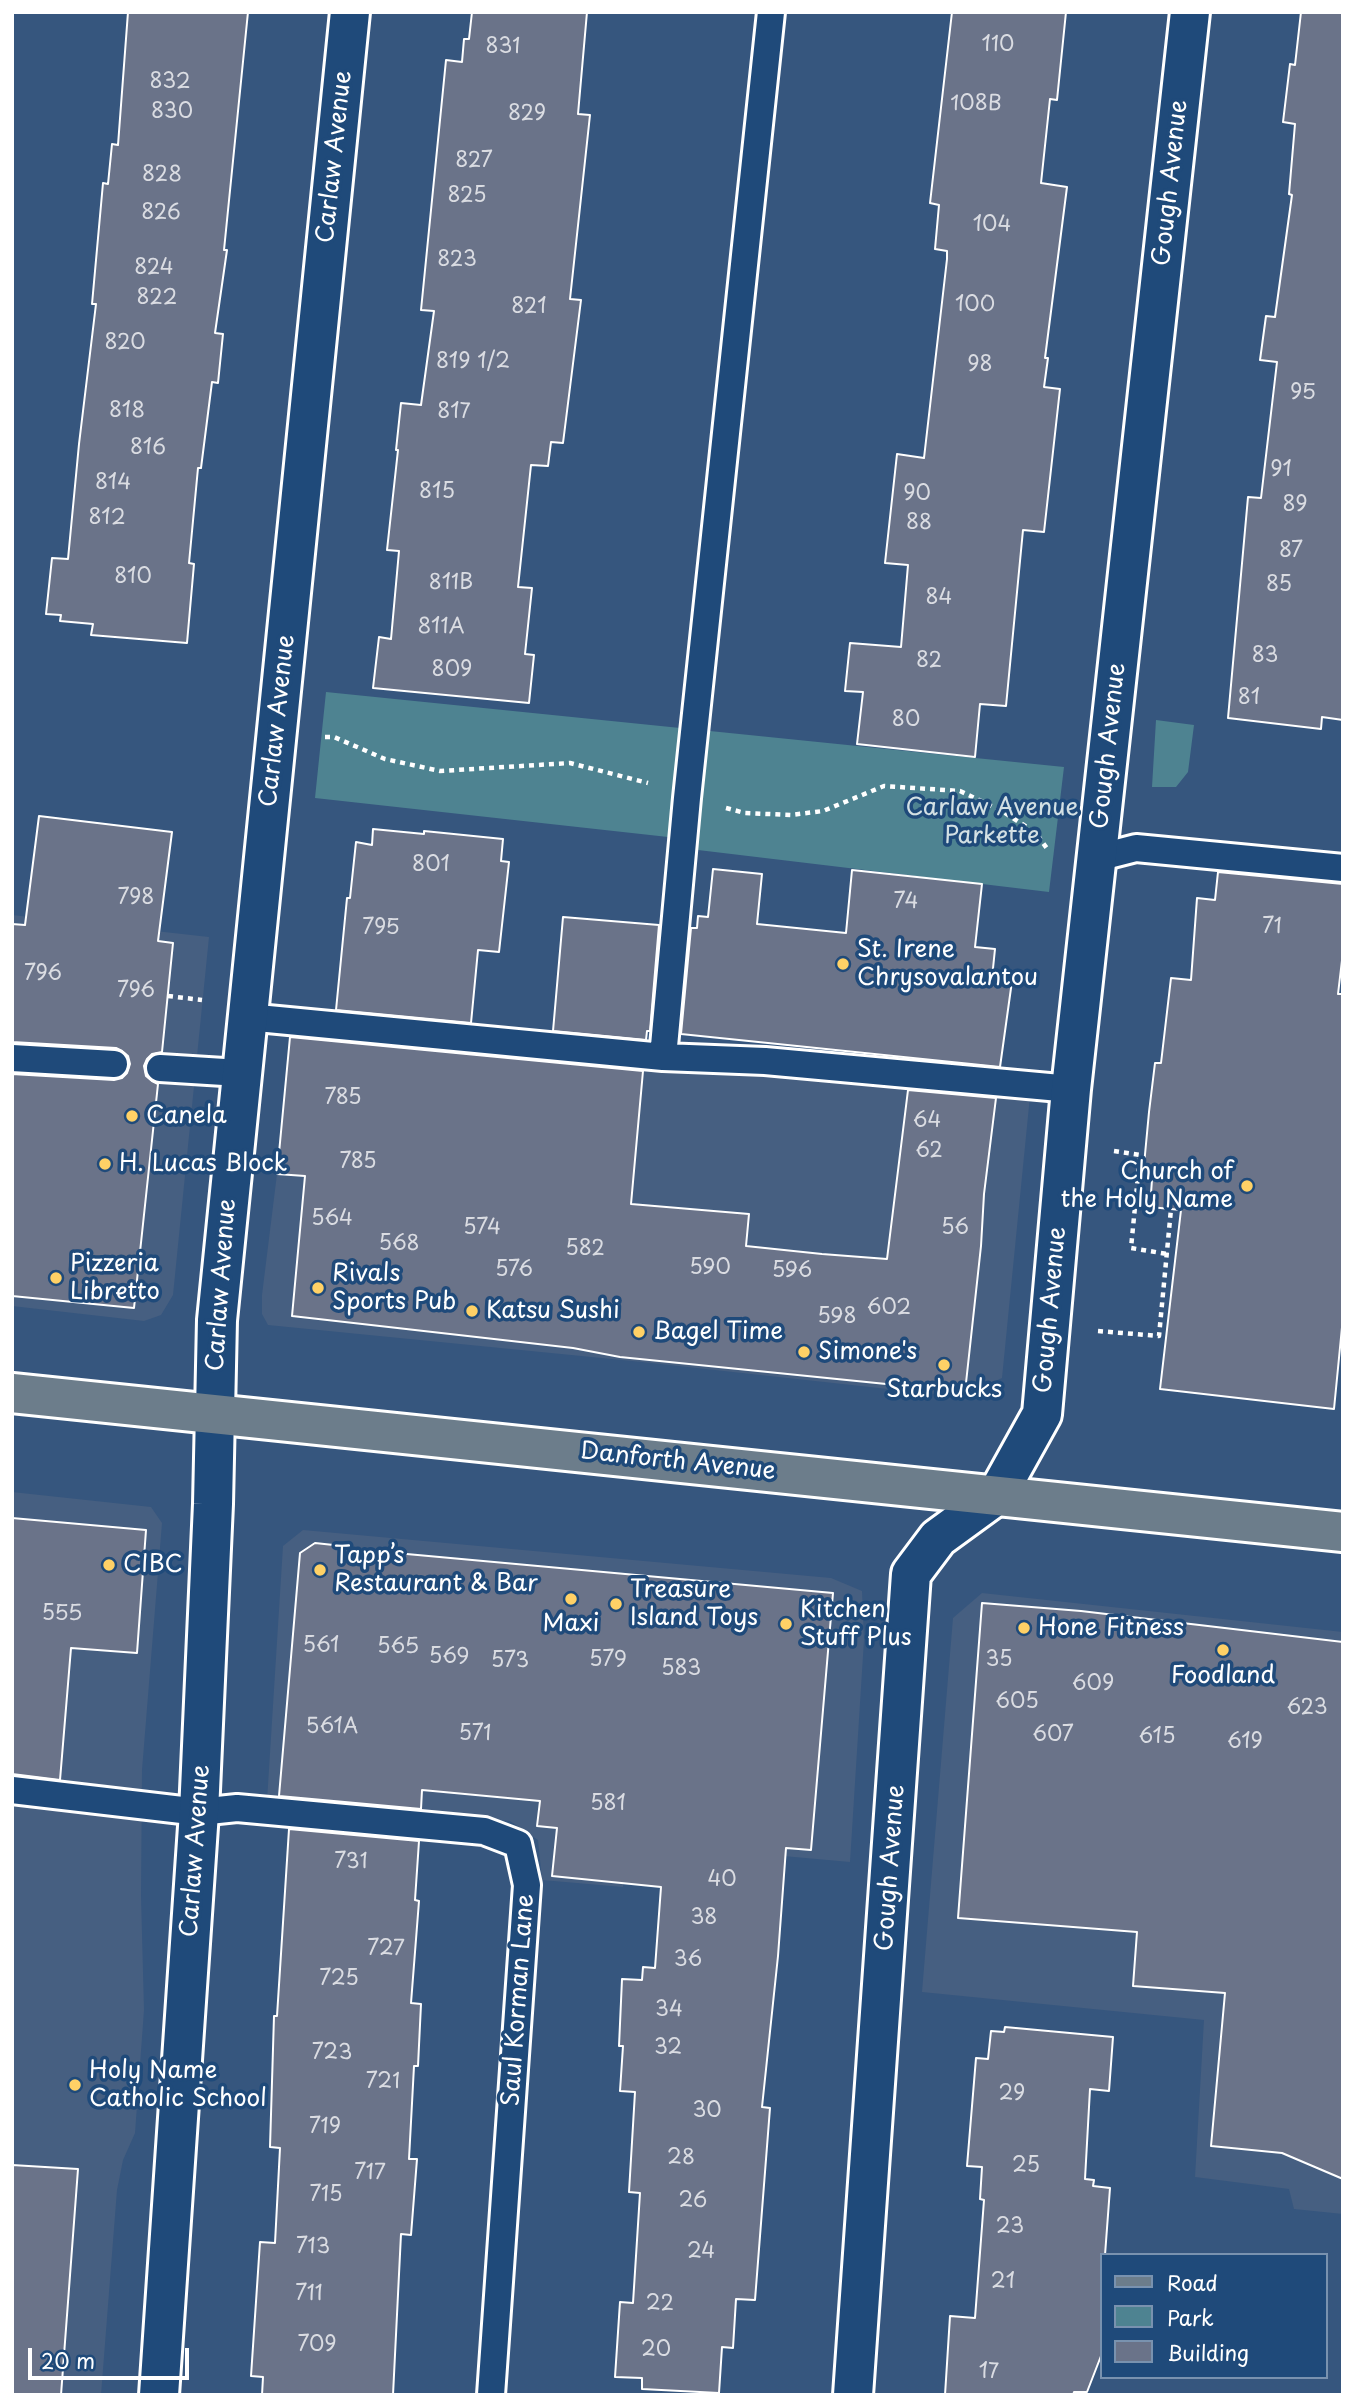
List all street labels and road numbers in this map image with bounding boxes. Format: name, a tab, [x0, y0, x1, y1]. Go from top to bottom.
street label: Carlaw Avenue	[312, 69, 358, 245]
street label: Gough Avenue	[1148, 99, 1194, 267]
street label: Carlaw Avenue	[255, 633, 301, 809]
street label: Gough Avenue	[1086, 662, 1132, 830]
street label: Carlaw Avenue	[202, 1198, 242, 1372]
street label: Gough Avenue	[1029, 1226, 1073, 1394]
street label: Danforth Avenue	[579, 1437, 777, 1487]
street label: Carlaw Avenue	[176, 1764, 216, 1938]
street label: Gough Avenue	[871, 1784, 911, 1952]
street label: Saul Korman Lane	[497, 1893, 541, 2107]

